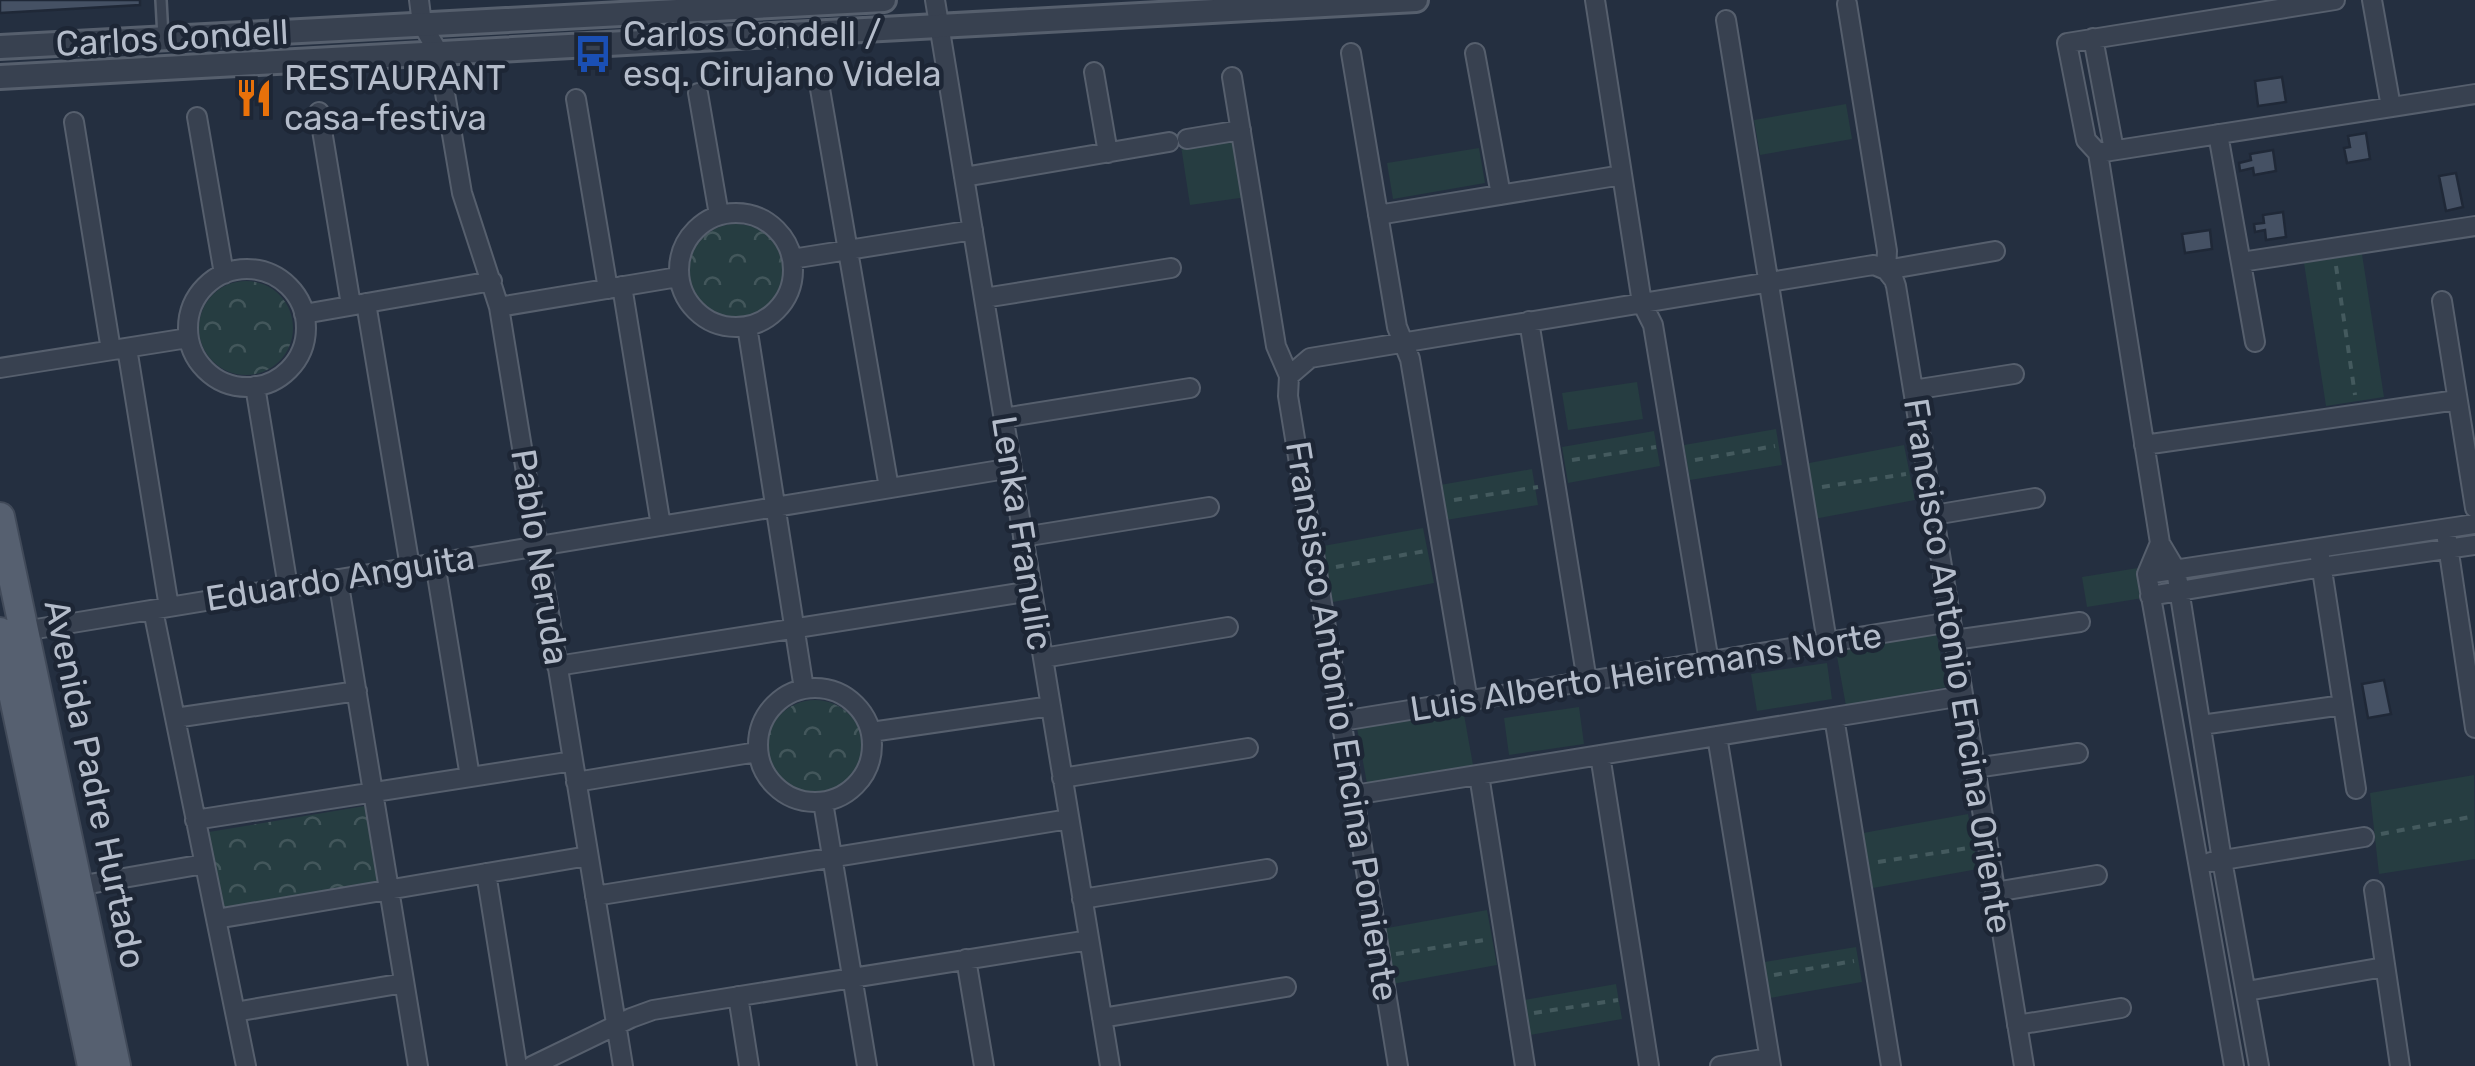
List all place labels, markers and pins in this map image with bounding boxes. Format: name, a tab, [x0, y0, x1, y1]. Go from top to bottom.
place label: Carlos Condell / esq. Cirujano Videla	[623, 13, 942, 95]
bus stop icon: Carlos Condell / esq. Cirujano Videla	[572, 33, 614, 75]
place label: RESTAURANT casa-festiva	[284, 57, 506, 139]
restaurant icon: RESTAURANT casa-festiva	[233, 77, 275, 119]

